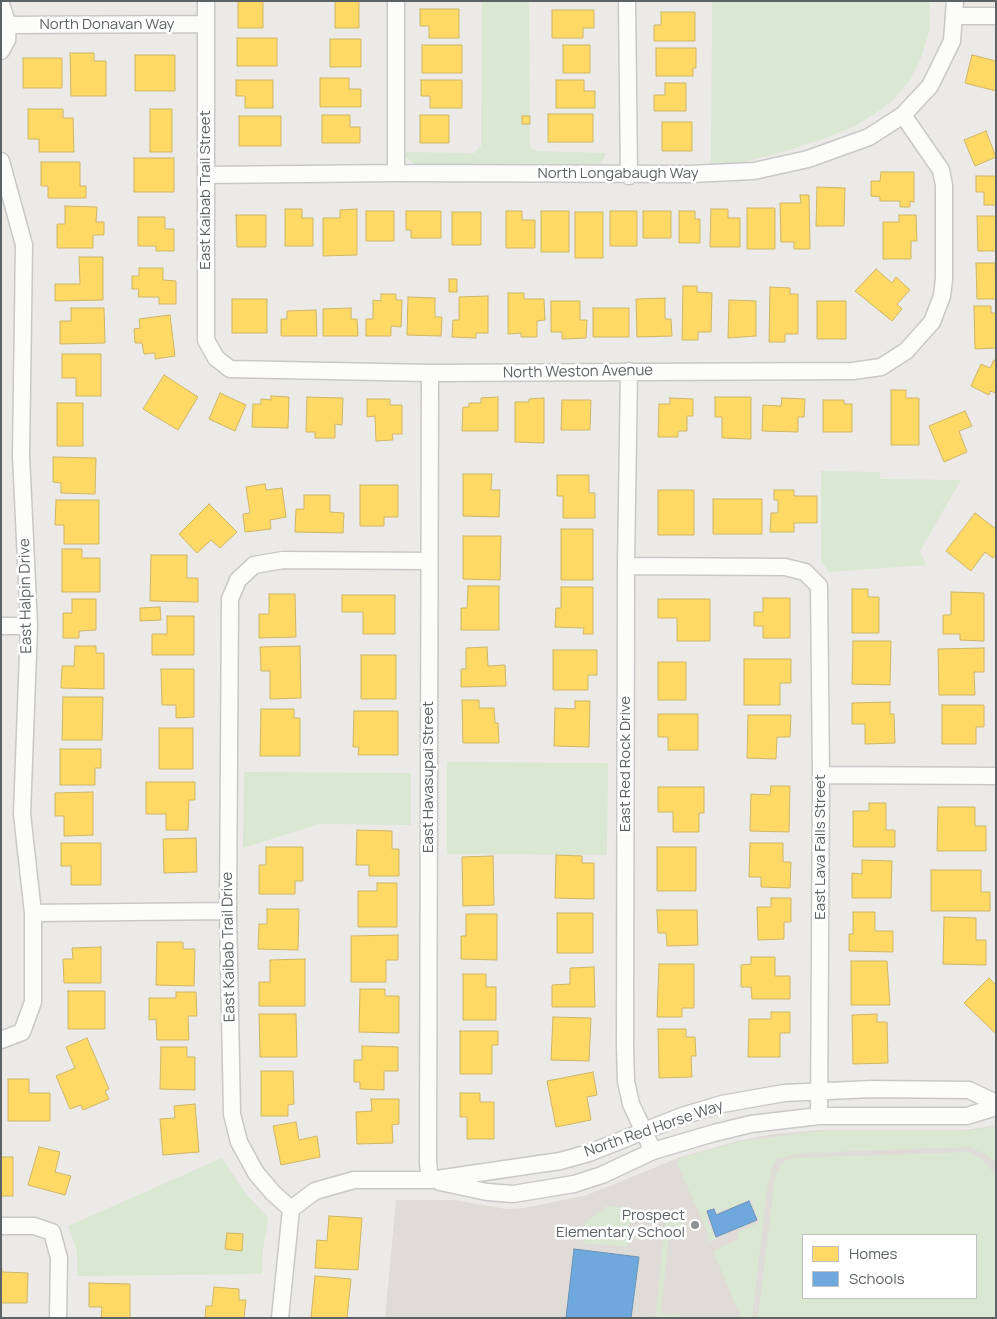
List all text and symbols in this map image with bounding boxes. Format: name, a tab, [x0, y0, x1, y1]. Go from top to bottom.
street label: North Donavan Way	[40, 16, 174, 34]
street label: East Kaibab Trail Street	[197, 110, 215, 270]
street label: North Longabaugh Way	[537, 165, 699, 183]
street label: North Weston Avenue	[503, 362, 653, 382]
street label: East Halpin Drive	[16, 538, 36, 654]
street label: East Red Rock Drive	[617, 696, 635, 832]
street label: East Havasupai Street	[420, 701, 438, 853]
street label: East Lava Falls Street	[812, 774, 830, 920]
street label: East Kaibab Trail Drive	[219, 872, 239, 1022]
street label: North Red Horse Way	[582, 1097, 726, 1161]
place label: Prospect Elementary School	[556, 1207, 685, 1242]
marker: Prospect Elementary School	[689, 1219, 701, 1231]
legend	[802, 1234, 977, 1299]
text: Homes	[849, 1243, 897, 1264]
text: Schools	[849, 1268, 905, 1289]

